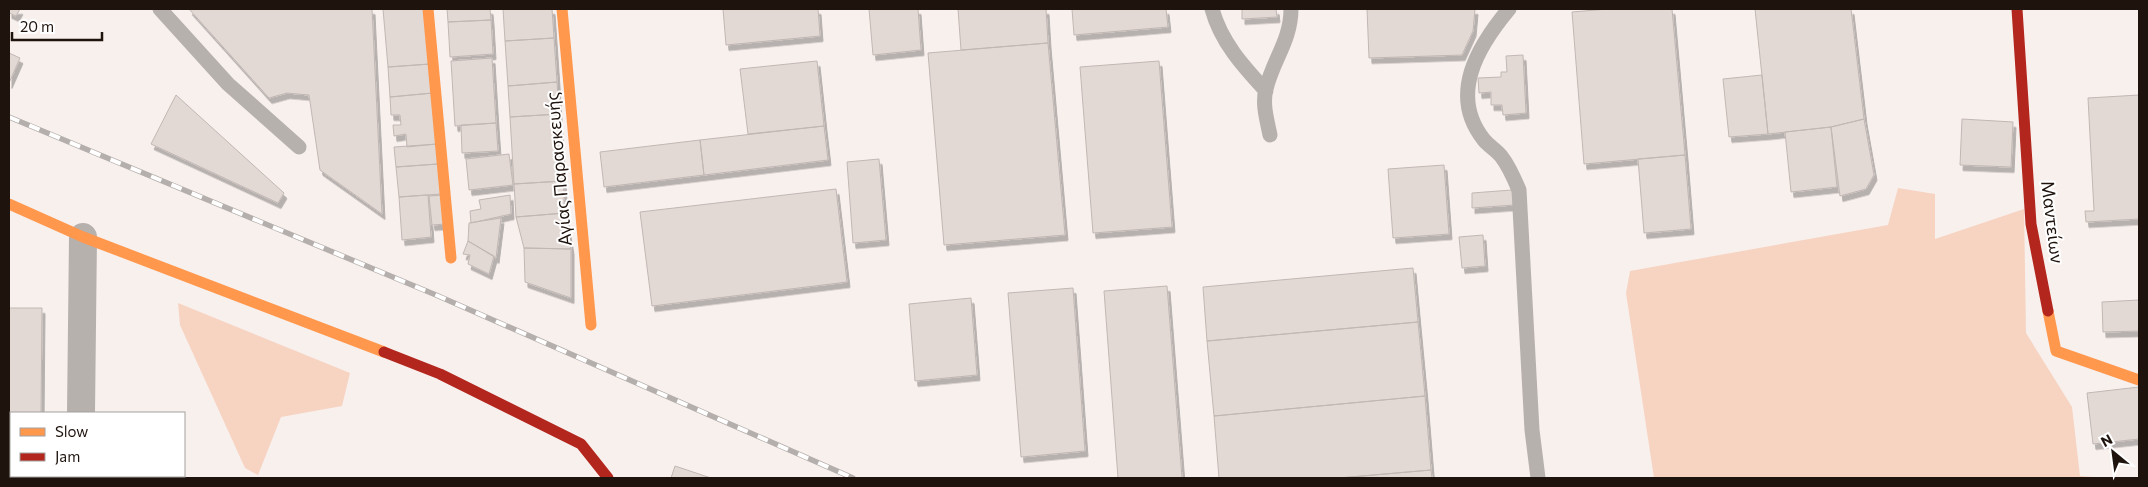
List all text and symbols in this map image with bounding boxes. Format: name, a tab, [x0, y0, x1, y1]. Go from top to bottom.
scale bar	[12, 10, 102, 42]
text: 20 m	[20, 17, 54, 35]
street label: Αγίας Παρασκευής	[540, 91, 576, 247]
street label: Μαντείων	[2037, 179, 2069, 264]
legend	[10, 412, 185, 477]
text: Slow	[55, 422, 88, 440]
north arrow	[2088, 427, 2138, 477]
text: N	[2098, 430, 2115, 450]
text: Jam	[55, 447, 80, 465]

